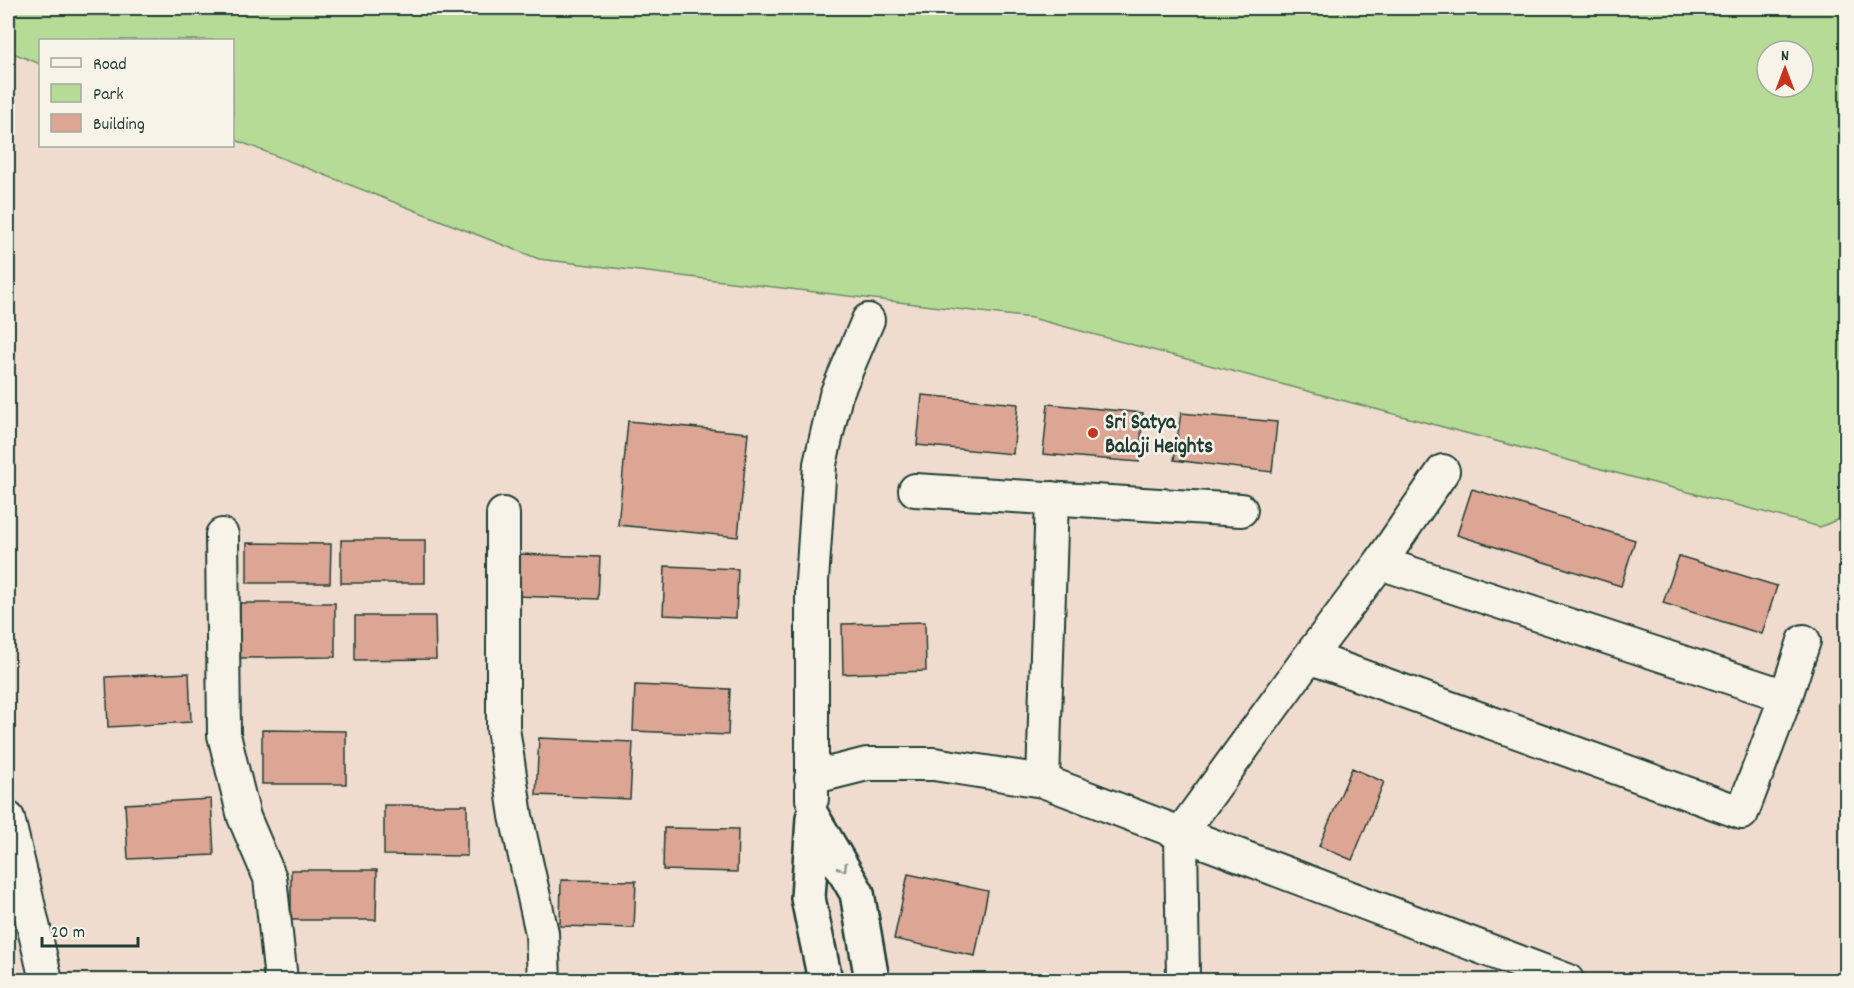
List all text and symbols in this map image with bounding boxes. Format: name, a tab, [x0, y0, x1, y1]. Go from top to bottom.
legend	[39, 39, 234, 147]
north arrow	[1755, 39, 1815, 99]
text: N	[1781, 45, 1789, 68]
text: Road	[93, 53, 127, 78]
text: Park	[93, 83, 124, 108]
text: Building	[93, 113, 145, 138]
place label: Sri Satya Balaji Heights	[1105, 409, 1213, 463]
marker: Sri Satya Balaji Heights	[1086, 426, 1100, 440]
one-way arrow	[835, 862, 847, 872]
scale bar	[42, 910, 138, 948]
text: 20 m	[51, 921, 85, 946]

